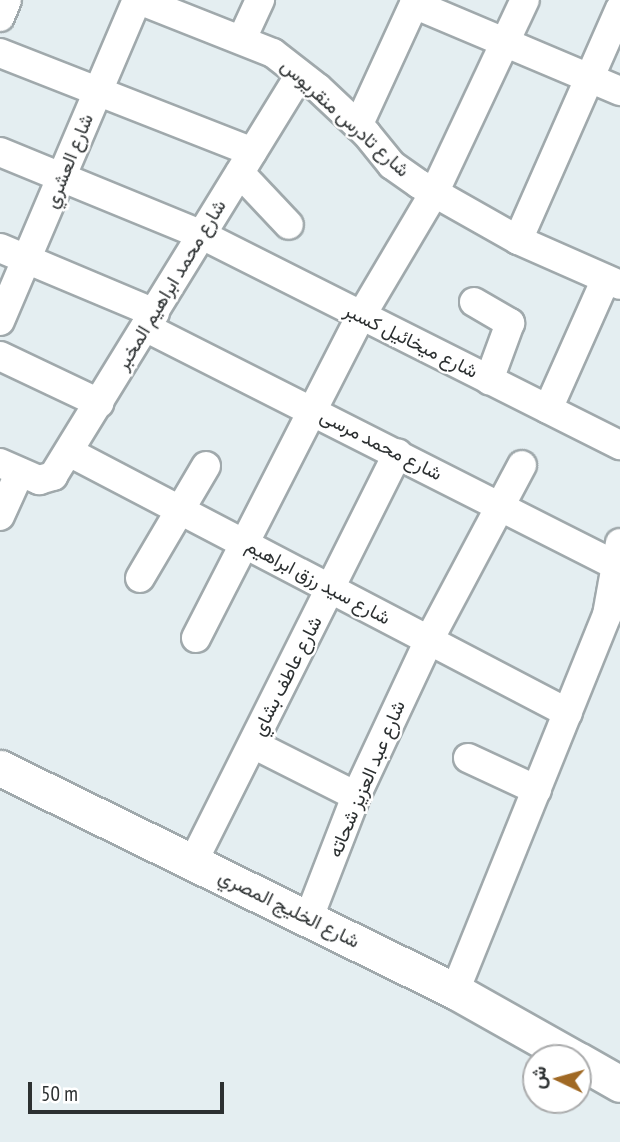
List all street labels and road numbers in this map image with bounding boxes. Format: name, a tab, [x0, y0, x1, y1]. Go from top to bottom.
street label: شارع تادرس منقريوس	[276, 54, 414, 182]
street label: شارع العشري	[40, 110, 98, 212]
street label: شارع محمد ابراهيم المخبر	[111, 196, 231, 374]
street label: شارع ميخائيل كسبر	[341, 299, 481, 383]
street label: شارع محمد مرسى	[316, 405, 446, 485]
street label: شارع سيد رزق ابراهيم	[242, 534, 394, 630]
street label: شارع عاطف بشاي	[247, 612, 327, 740]
street label: شارع عبد العزيز شحاته	[324, 697, 410, 861]
street label: شارع الخليج المصري	[215, 865, 363, 953]

